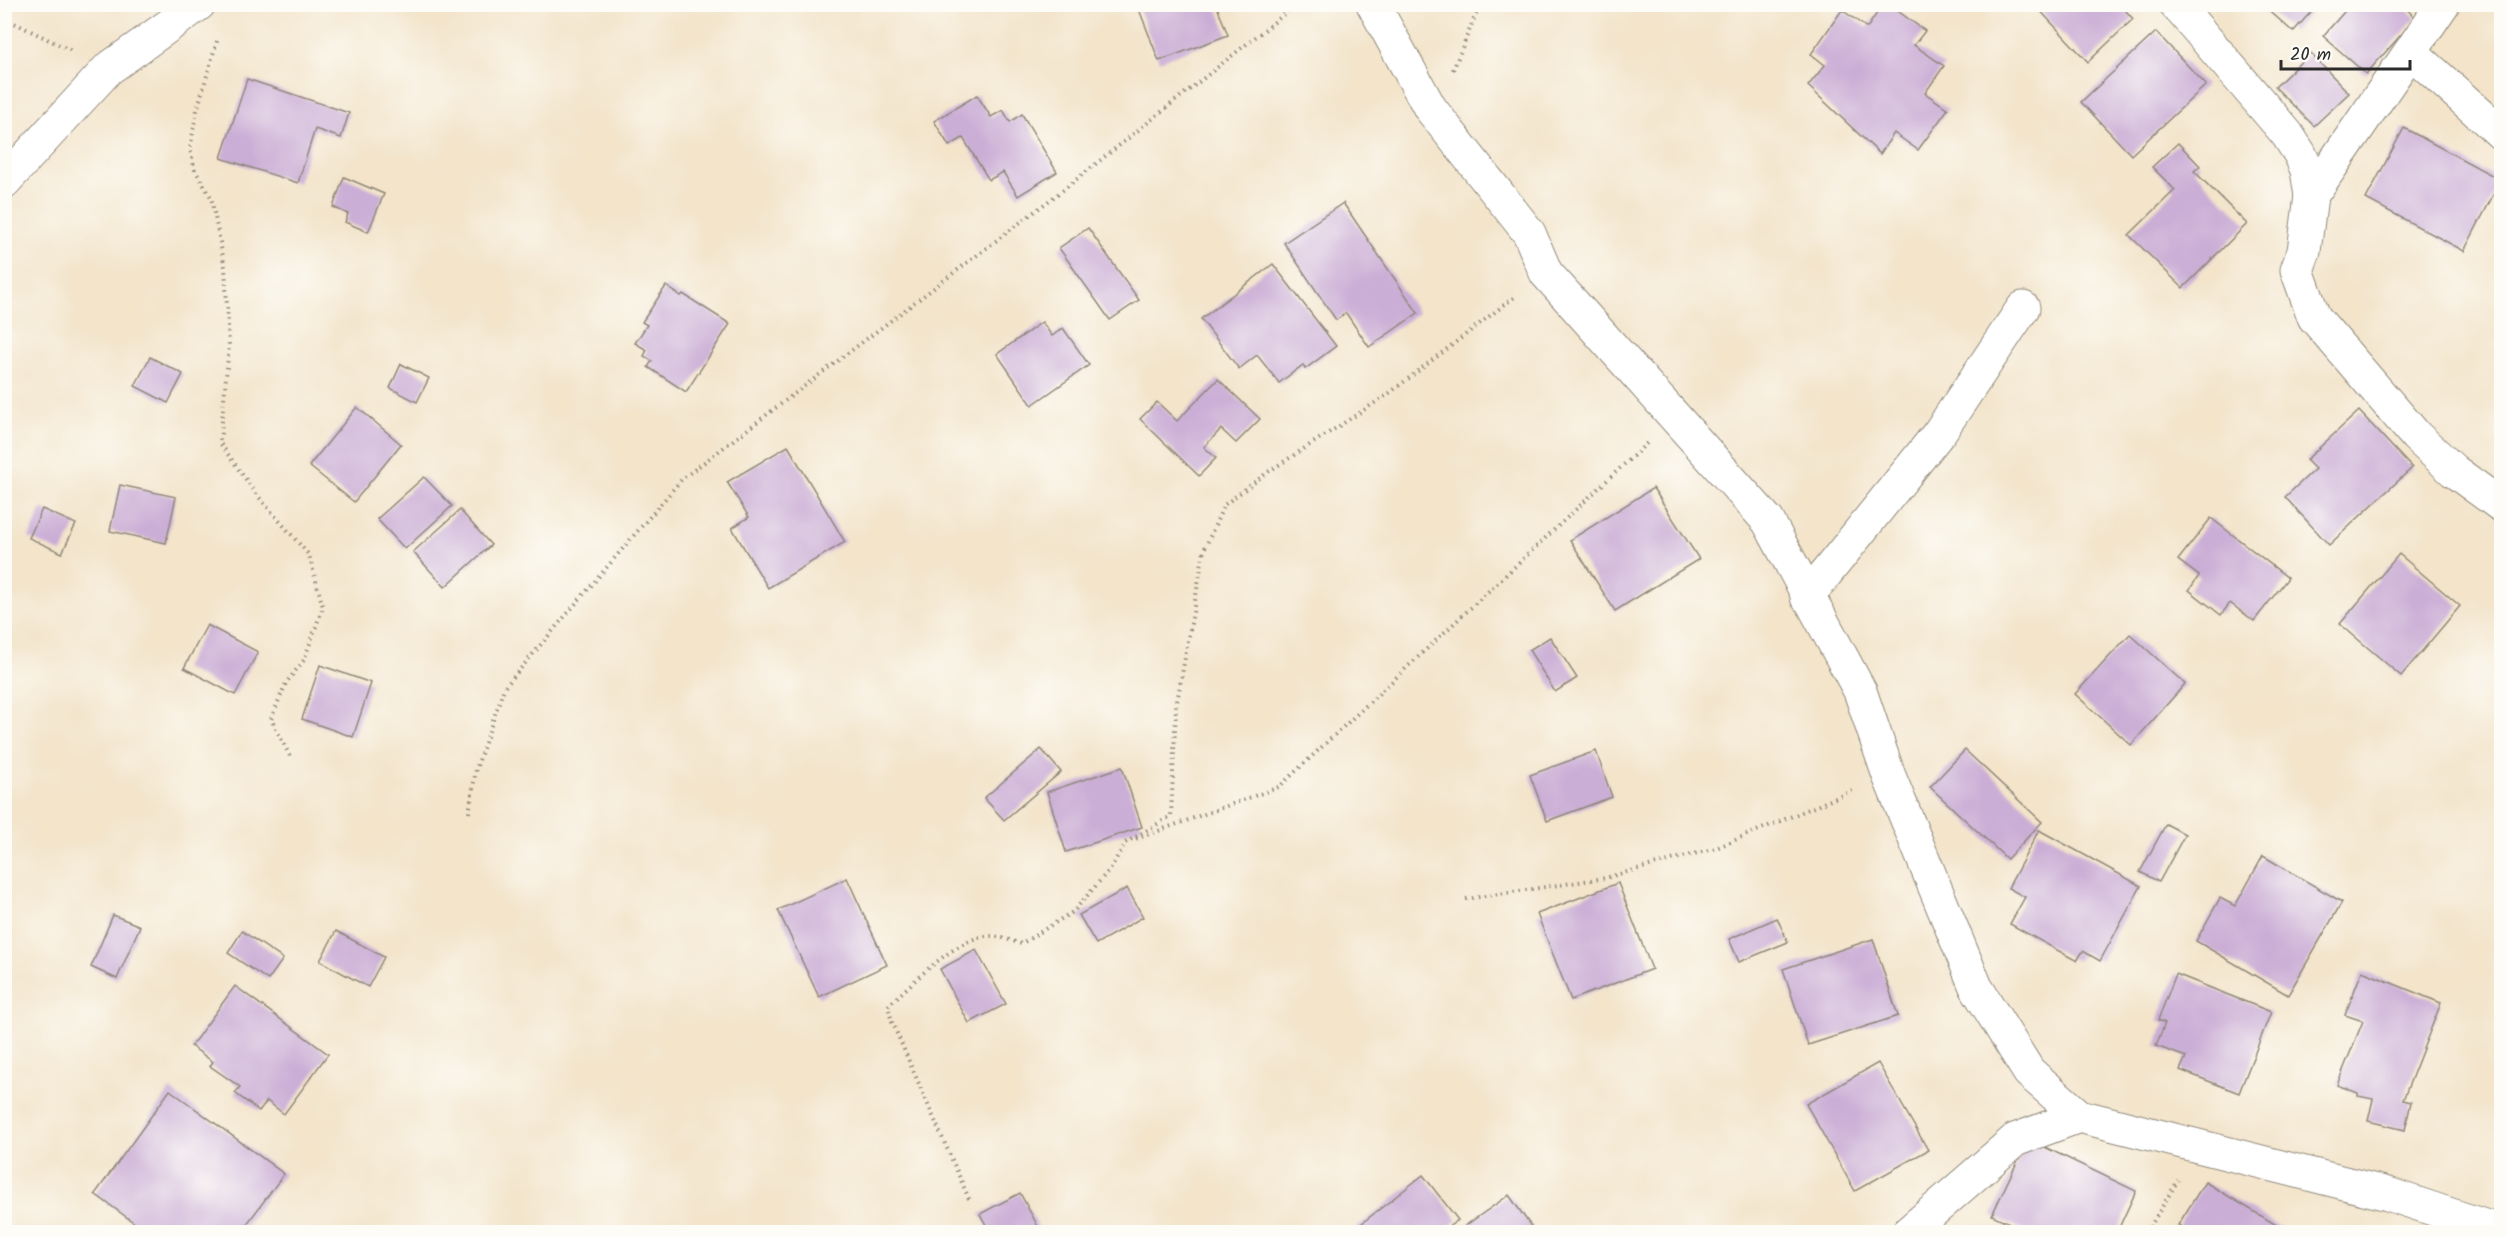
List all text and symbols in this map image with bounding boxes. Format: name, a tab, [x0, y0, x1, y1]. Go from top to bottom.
scale bar	[2281, 33, 2410, 71]
text: 20 m	[2290, 41, 2331, 70]

